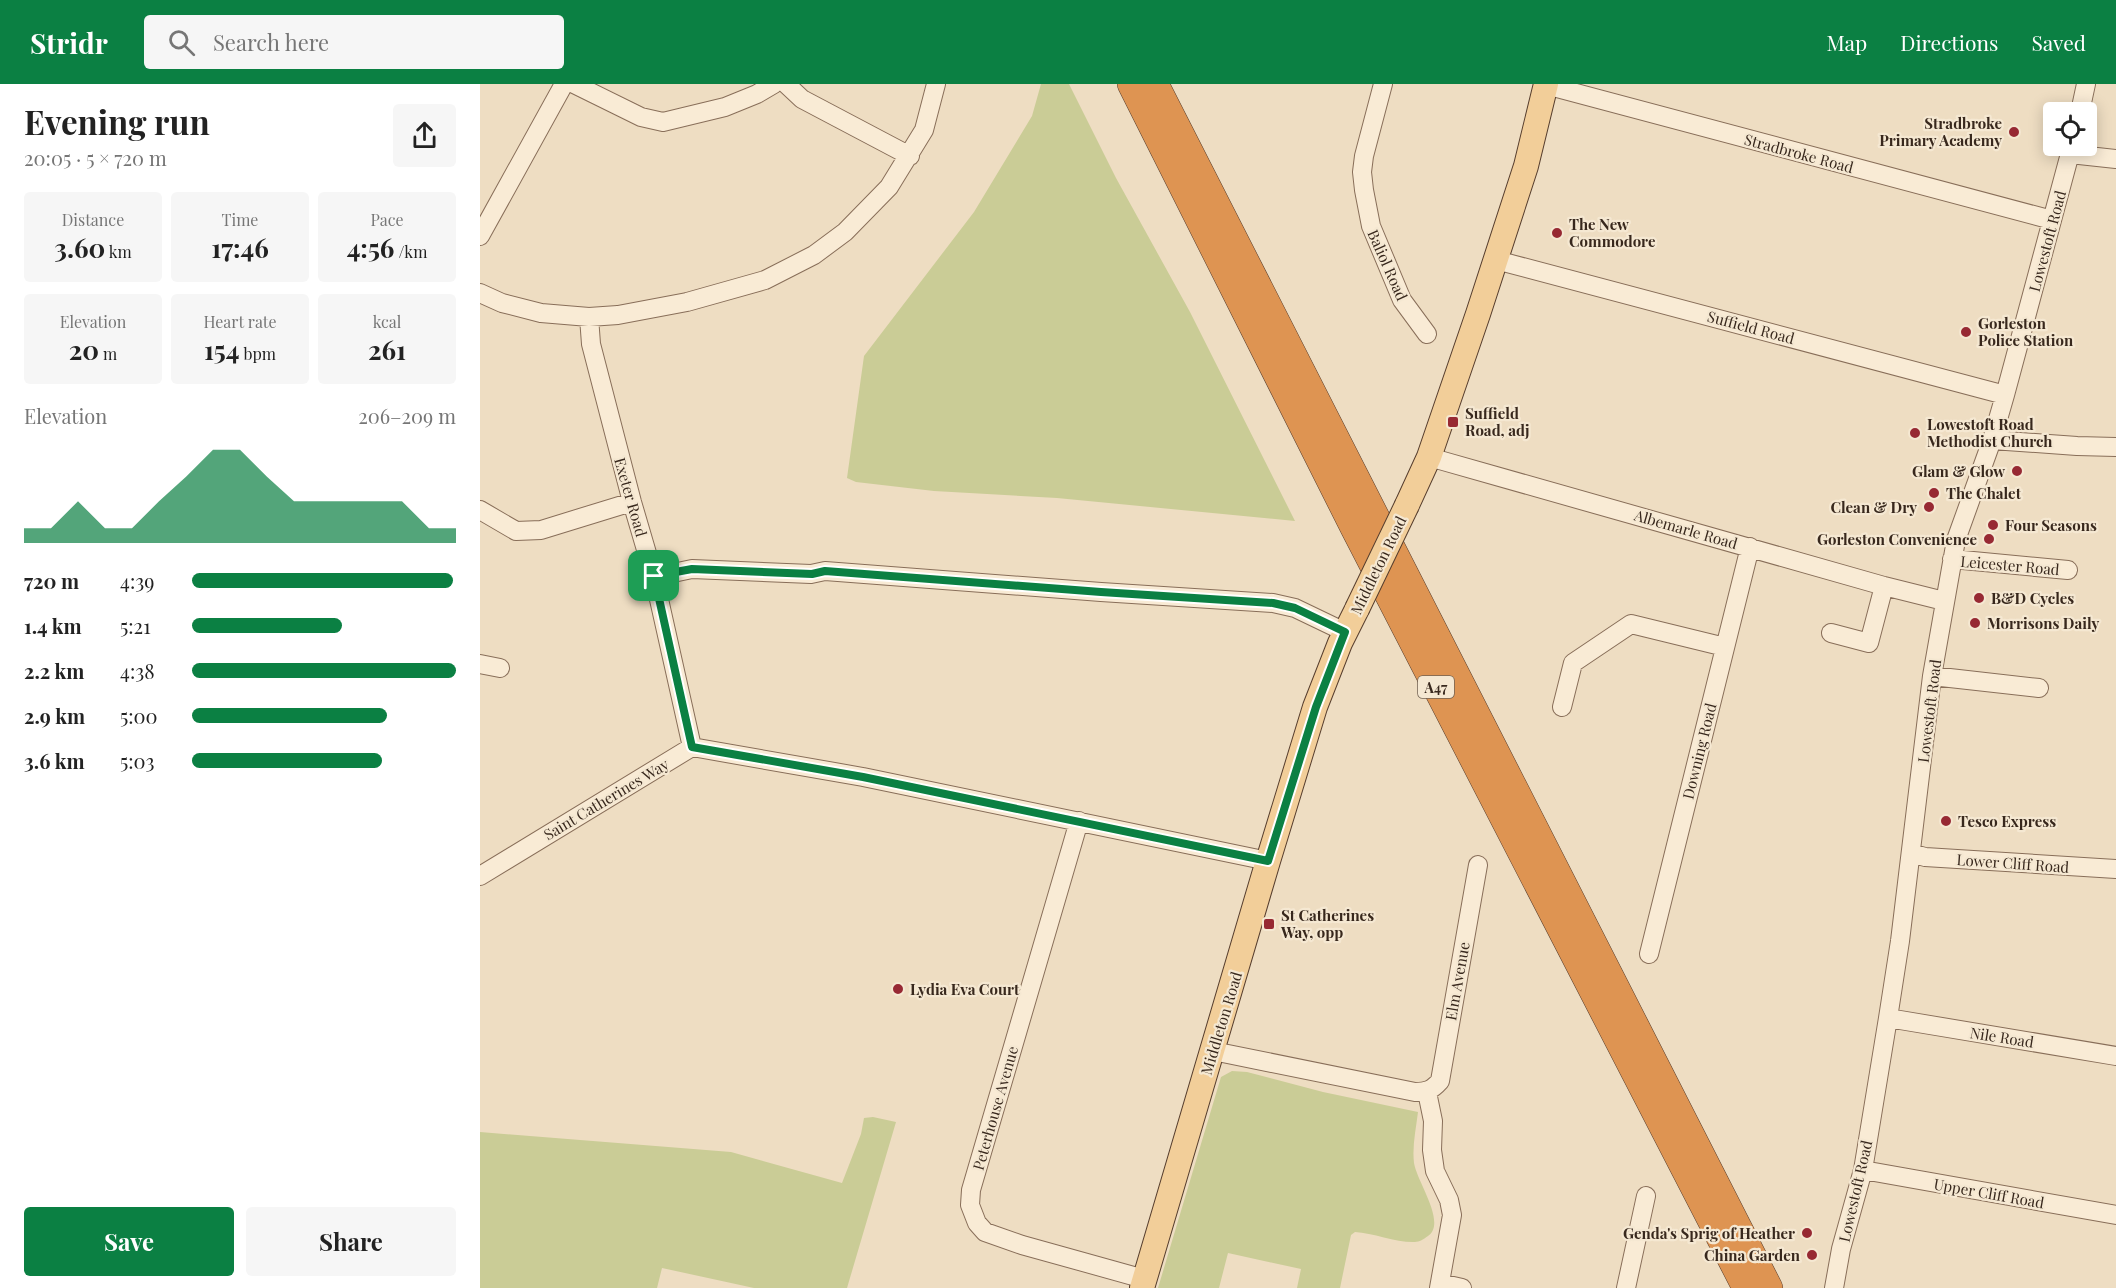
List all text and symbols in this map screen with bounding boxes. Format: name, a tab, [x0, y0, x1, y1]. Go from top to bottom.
search box	[144, 15, 564, 69]
text: Stridr	[30, 24, 108, 61]
icon: search	[165, 26, 198, 59]
text: Search here	[213, 27, 329, 57]
text: Map	[1826, 28, 1867, 56]
text: Directions	[1900, 28, 1998, 56]
text: Saved	[2031, 28, 2086, 56]
text: Evening run	[24, 99, 210, 143]
map controls	[2043, 102, 2097, 156]
button: locate	[2043, 102, 2097, 156]
button: share	[393, 104, 456, 167]
place label: Stradbroke Primary Academy	[1879, 113, 2002, 150]
marker: Stradbroke Primary Academy	[2007, 125, 2021, 139]
street label: Stradbroke Road	[1742, 129, 1856, 177]
text: 20:05 · 5 × 720 m	[24, 144, 167, 171]
street label: Lowestoft Road	[2024, 188, 2070, 294]
text: Distance	[62, 209, 124, 230]
text: Time	[222, 209, 258, 230]
text: Pace	[370, 209, 404, 230]
place label: The New Commodore	[1569, 214, 1656, 251]
street label: Baliol Road	[1363, 226, 1413, 304]
marker: The New Commodore	[1550, 226, 1564, 240]
text: 3.60	[54, 230, 105, 265]
text: 17:46	[211, 230, 269, 265]
text: 4:56	[347, 230, 394, 265]
text: km	[105, 241, 132, 262]
text: /km	[394, 241, 427, 262]
street label: Suffield Road	[1705, 306, 1797, 348]
text: Elevation	[60, 311, 126, 332]
text: Heart rate	[203, 311, 277, 332]
text: kcal	[373, 311, 401, 332]
place label: Gorleston Police Station	[1978, 313, 2074, 350]
marker: Gorleston Police Station	[1959, 325, 1973, 339]
text: 20	[69, 332, 99, 367]
text: 154	[204, 332, 239, 367]
text: 261	[368, 332, 406, 367]
text: m	[99, 343, 117, 364]
text: bpm	[239, 343, 276, 364]
text: Elevation	[24, 402, 107, 429]
text: 206–209 m	[358, 402, 456, 429]
place label: Suffield Road, adj	[1465, 403, 1529, 440]
place label: Lowestoft Road Methodist Church	[1927, 414, 2053, 451]
marker: Suffield Road, adj	[1446, 415, 1460, 429]
marker: Lowestoft Road Methodist Church	[1908, 426, 1922, 440]
street label: Exeter Road	[610, 455, 652, 539]
place label: Glam & Glow	[1912, 461, 2005, 481]
marker: Glam & Glow	[2010, 464, 2024, 478]
place label: The Chalet	[1946, 483, 2022, 503]
marker: The Chalet	[1927, 486, 1941, 500]
place label: Clean & Dry	[1830, 497, 1917, 517]
marker: Clean & Dry	[1922, 500, 1936, 514]
street label: Albemarle Road	[1631, 504, 1740, 553]
street label: Middleton Road	[1346, 512, 1411, 617]
place label: Four Seasons	[2005, 515, 2097, 535]
marker: Four Seasons	[1986, 518, 2000, 532]
place label: Gorleston Convenience	[1817, 529, 1977, 549]
marker: Gorleston Convenience	[1982, 532, 1996, 546]
pin	[628, 550, 679, 601]
street label: Leicester Road	[1960, 551, 2061, 579]
icon: arrive	[637, 559, 670, 592]
text: 720 m	[24, 567, 79, 594]
text: 4:39	[120, 567, 154, 594]
place label: B&D Cycles	[1991, 588, 2074, 608]
marker: B&D Cycles	[1972, 591, 1986, 605]
text: 1.4 km	[24, 612, 82, 639]
text: 5:21	[120, 612, 151, 639]
place label: Morrisons Daily	[1987, 613, 2100, 633]
marker: Morrisons Daily	[1968, 616, 1982, 630]
text: 2.2 km	[24, 657, 84, 684]
text: 4:38	[120, 657, 155, 684]
street label: Lowestoft Road	[1913, 658, 1945, 764]
road number: A47	[1418, 676, 1454, 698]
street label: Downing Road	[1677, 701, 1721, 801]
text: 2.9 km	[24, 702, 85, 729]
text: 5:00	[120, 702, 158, 729]
text: 3.6 km	[24, 747, 85, 774]
text: 5:03	[120, 747, 155, 774]
street label: Saint Catherines Way	[540, 753, 673, 844]
place label: Tesco Express	[1958, 811, 2056, 831]
marker: Tesco Express	[1939, 814, 1953, 828]
street label: Lower Cliff Road	[1956, 849, 2070, 877]
place label: St Catherines Way, opp	[1280, 905, 1374, 942]
marker: St Catherines Way, opp	[1262, 917, 1276, 931]
street label: Elm Avenue	[1440, 940, 1474, 1022]
street label: Middleton Road	[1196, 969, 1246, 1077]
place label: Lydia Eva Court	[910, 979, 1020, 999]
marker: Lydia Eva Court	[891, 982, 905, 996]
street label: Nile Road	[1969, 1022, 2036, 1052]
street label: Peterhouse Avenue	[968, 1044, 1022, 1172]
street label: Lowestoft Road	[1834, 1138, 1877, 1244]
street label: Upper Cliff Road	[1932, 1173, 2046, 1213]
button: Save	[24, 1207, 234, 1276]
button: Share	[246, 1207, 456, 1276]
place label: Genda's Sprig of Heather	[1623, 1223, 1795, 1243]
marker: Genda's Sprig of Heather	[1800, 1226, 1814, 1240]
place label: China Garden	[1704, 1245, 1801, 1265]
marker: China Garden	[1805, 1248, 1819, 1262]

